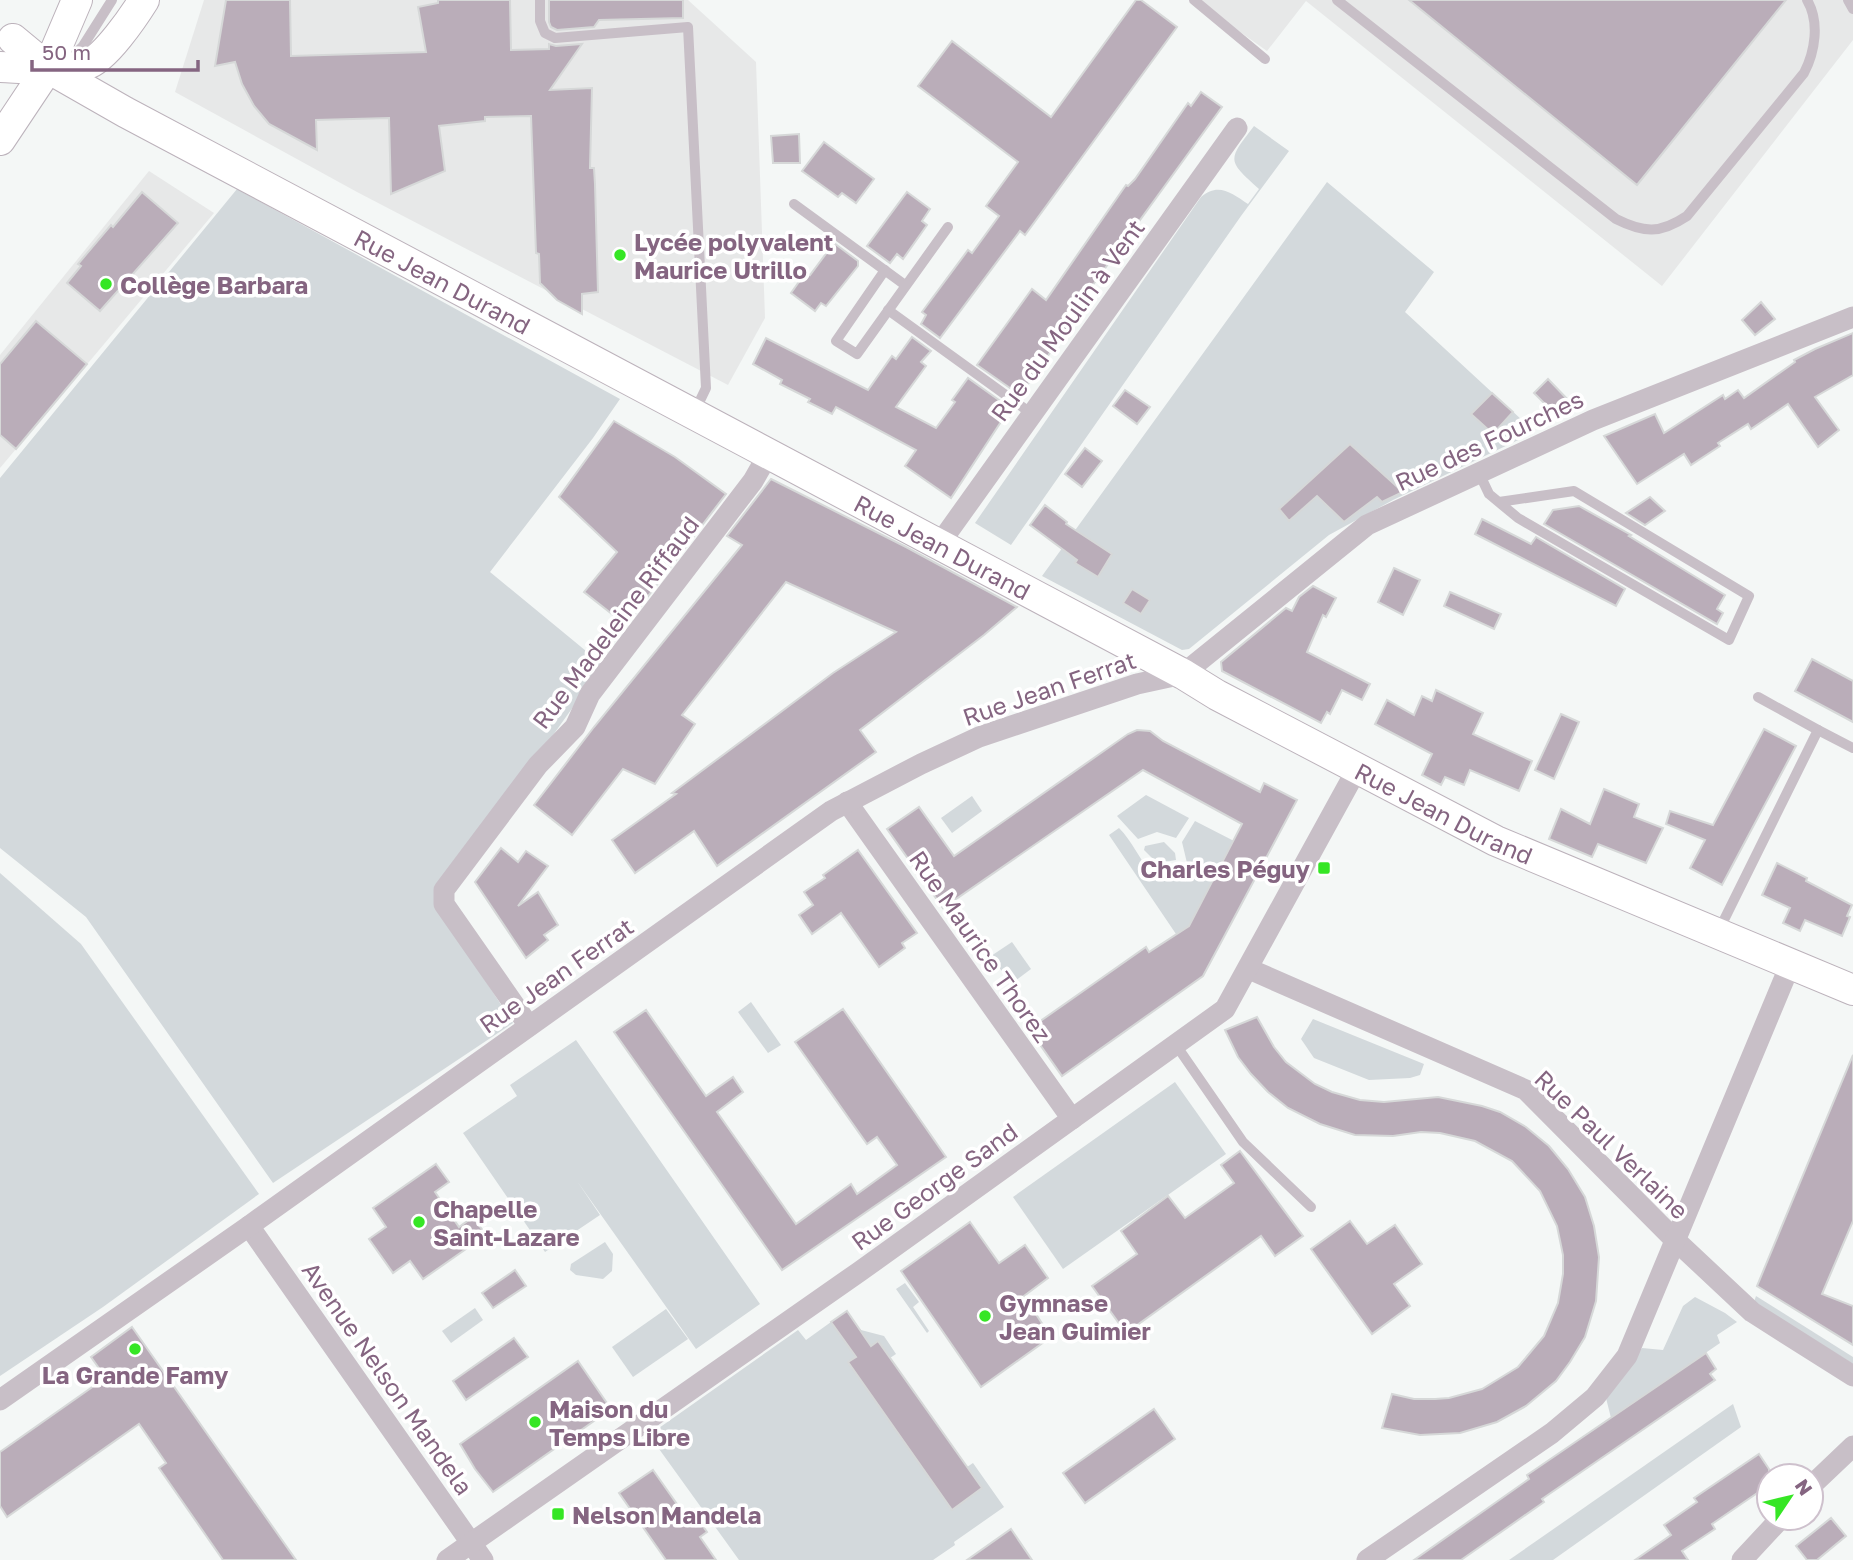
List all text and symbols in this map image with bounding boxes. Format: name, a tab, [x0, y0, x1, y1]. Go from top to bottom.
scale bar	[32, 28, 198, 72]
text: 50 m	[42, 39, 91, 65]
street label: Rue du Moulin à Vent	[984, 213, 1150, 427]
street label: Rue Jean Durand	[350, 222, 536, 339]
place label: Lycée polyvalent Maurice Utrillo	[634, 227, 833, 284]
marker: Lycée polyvalent Maurice Utrillo	[612, 247, 628, 263]
place label: Collège Barbara	[120, 270, 308, 299]
marker: Collège Barbara	[98, 276, 114, 292]
street label: Rue des Fourches	[1390, 384, 1588, 496]
street label: Rue Jean Durand	[850, 488, 1036, 605]
street label: Rue Madeleine Riffaud	[526, 510, 704, 734]
street label: Rue Jean Ferrat	[959, 645, 1139, 731]
street label: Rue Jean Durand	[1350, 755, 1537, 869]
street label: Rue Maurice Thorez	[904, 845, 1058, 1047]
place label: Charles Péguy	[1140, 854, 1311, 883]
marker: Charles Péguy	[1316, 860, 1332, 876]
street label: Rue Jean Ferrat	[473, 911, 639, 1039]
street label: Rue Paul Verlaine	[1529, 1063, 1695, 1225]
street label: Rue George Sand	[845, 1116, 1023, 1256]
place label: Chapelle Saint-Lazare	[433, 1194, 580, 1251]
marker: Chapelle Saint-Lazare	[411, 1214, 427, 1230]
street label: Avenue Nelson Mandela	[297, 1256, 479, 1500]
place label: Gymnase Jean Guimier	[999, 1288, 1151, 1345]
marker: Gymnase Jean Guimier	[977, 1308, 993, 1324]
marker: La Grande Famy	[127, 1341, 143, 1357]
place label: La Grande Famy	[42, 1360, 229, 1389]
place label: Maison du Temps Libre	[549, 1394, 690, 1451]
marker: Maison du Temps Libre	[527, 1414, 543, 1430]
north arrow	[1755, 1462, 1825, 1532]
text: N	[1791, 1474, 1818, 1499]
place label: Nelson Mandela	[572, 1500, 762, 1529]
marker: Nelson Mandela	[550, 1506, 566, 1522]

